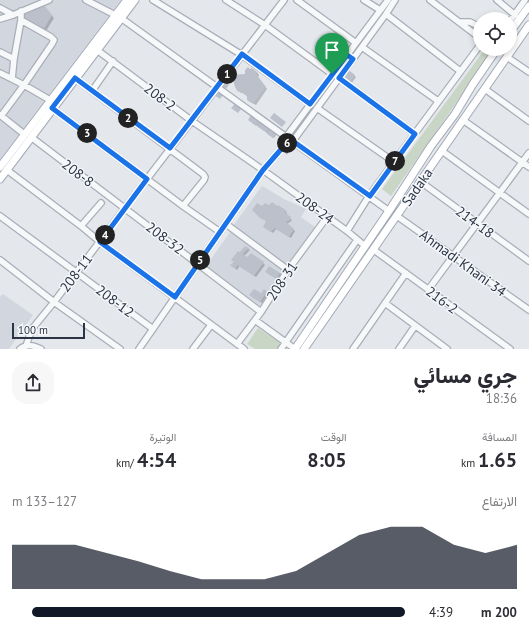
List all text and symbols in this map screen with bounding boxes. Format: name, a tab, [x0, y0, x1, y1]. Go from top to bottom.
map controls	[473, 12, 517, 56]
button: locate	[473, 12, 517, 56]
pin	[315, 33, 349, 74]
icon: arrive	[321, 39, 343, 61]
pin: 1	[217, 64, 237, 84]
text: 1	[224, 67, 230, 81]
street label: 208-2	[140, 79, 180, 115]
pin: 2	[118, 108, 138, 128]
text: 2	[125, 111, 131, 125]
pin: 3	[77, 123, 97, 143]
text: 3	[84, 126, 90, 140]
pin: 6	[277, 133, 297, 153]
text: 6	[284, 136, 290, 150]
pin: 7	[385, 151, 405, 171]
text: 7	[392, 154, 398, 168]
street label: 208-8	[58, 155, 98, 191]
street label: Sadaka	[397, 164, 437, 210]
street label: 208-24	[292, 188, 338, 228]
street label: 214-18	[452, 202, 498, 242]
street label: 208-32	[142, 218, 188, 258]
pin: 4	[95, 225, 115, 245]
street label: Ahmadi Khani 34	[416, 226, 510, 301]
text: 4	[102, 228, 108, 242]
street label: 208-11	[56, 250, 96, 296]
pin: 5	[190, 250, 210, 270]
text: 5	[197, 253, 203, 267]
street label: 208-31	[262, 258, 302, 304]
street label: 208-12	[92, 281, 138, 321]
street label: 216-2	[422, 282, 462, 318]
scale bar	[12, 321, 85, 340]
text: 100 m	[18, 323, 48, 337]
text: جري مسائي	[413, 361, 517, 389]
button: share	[12, 362, 54, 404]
text: 18:36	[486, 390, 517, 407]
text: الوتيرة	[149, 430, 176, 444]
text: الوقت	[321, 430, 347, 444]
text: المسافة	[482, 430, 517, 444]
text: 4:54	[137, 447, 176, 473]
text: 8:05	[307, 447, 347, 473]
text: 1.65	[478, 447, 517, 473]
text: /km	[116, 456, 137, 470]
text: km	[461, 456, 478, 470]
text: 127–133 m	[12, 493, 77, 510]
text: الارتفاع	[482, 493, 517, 510]
text: 4:39	[429, 604, 453, 621]
text: 200 m	[481, 604, 517, 621]

